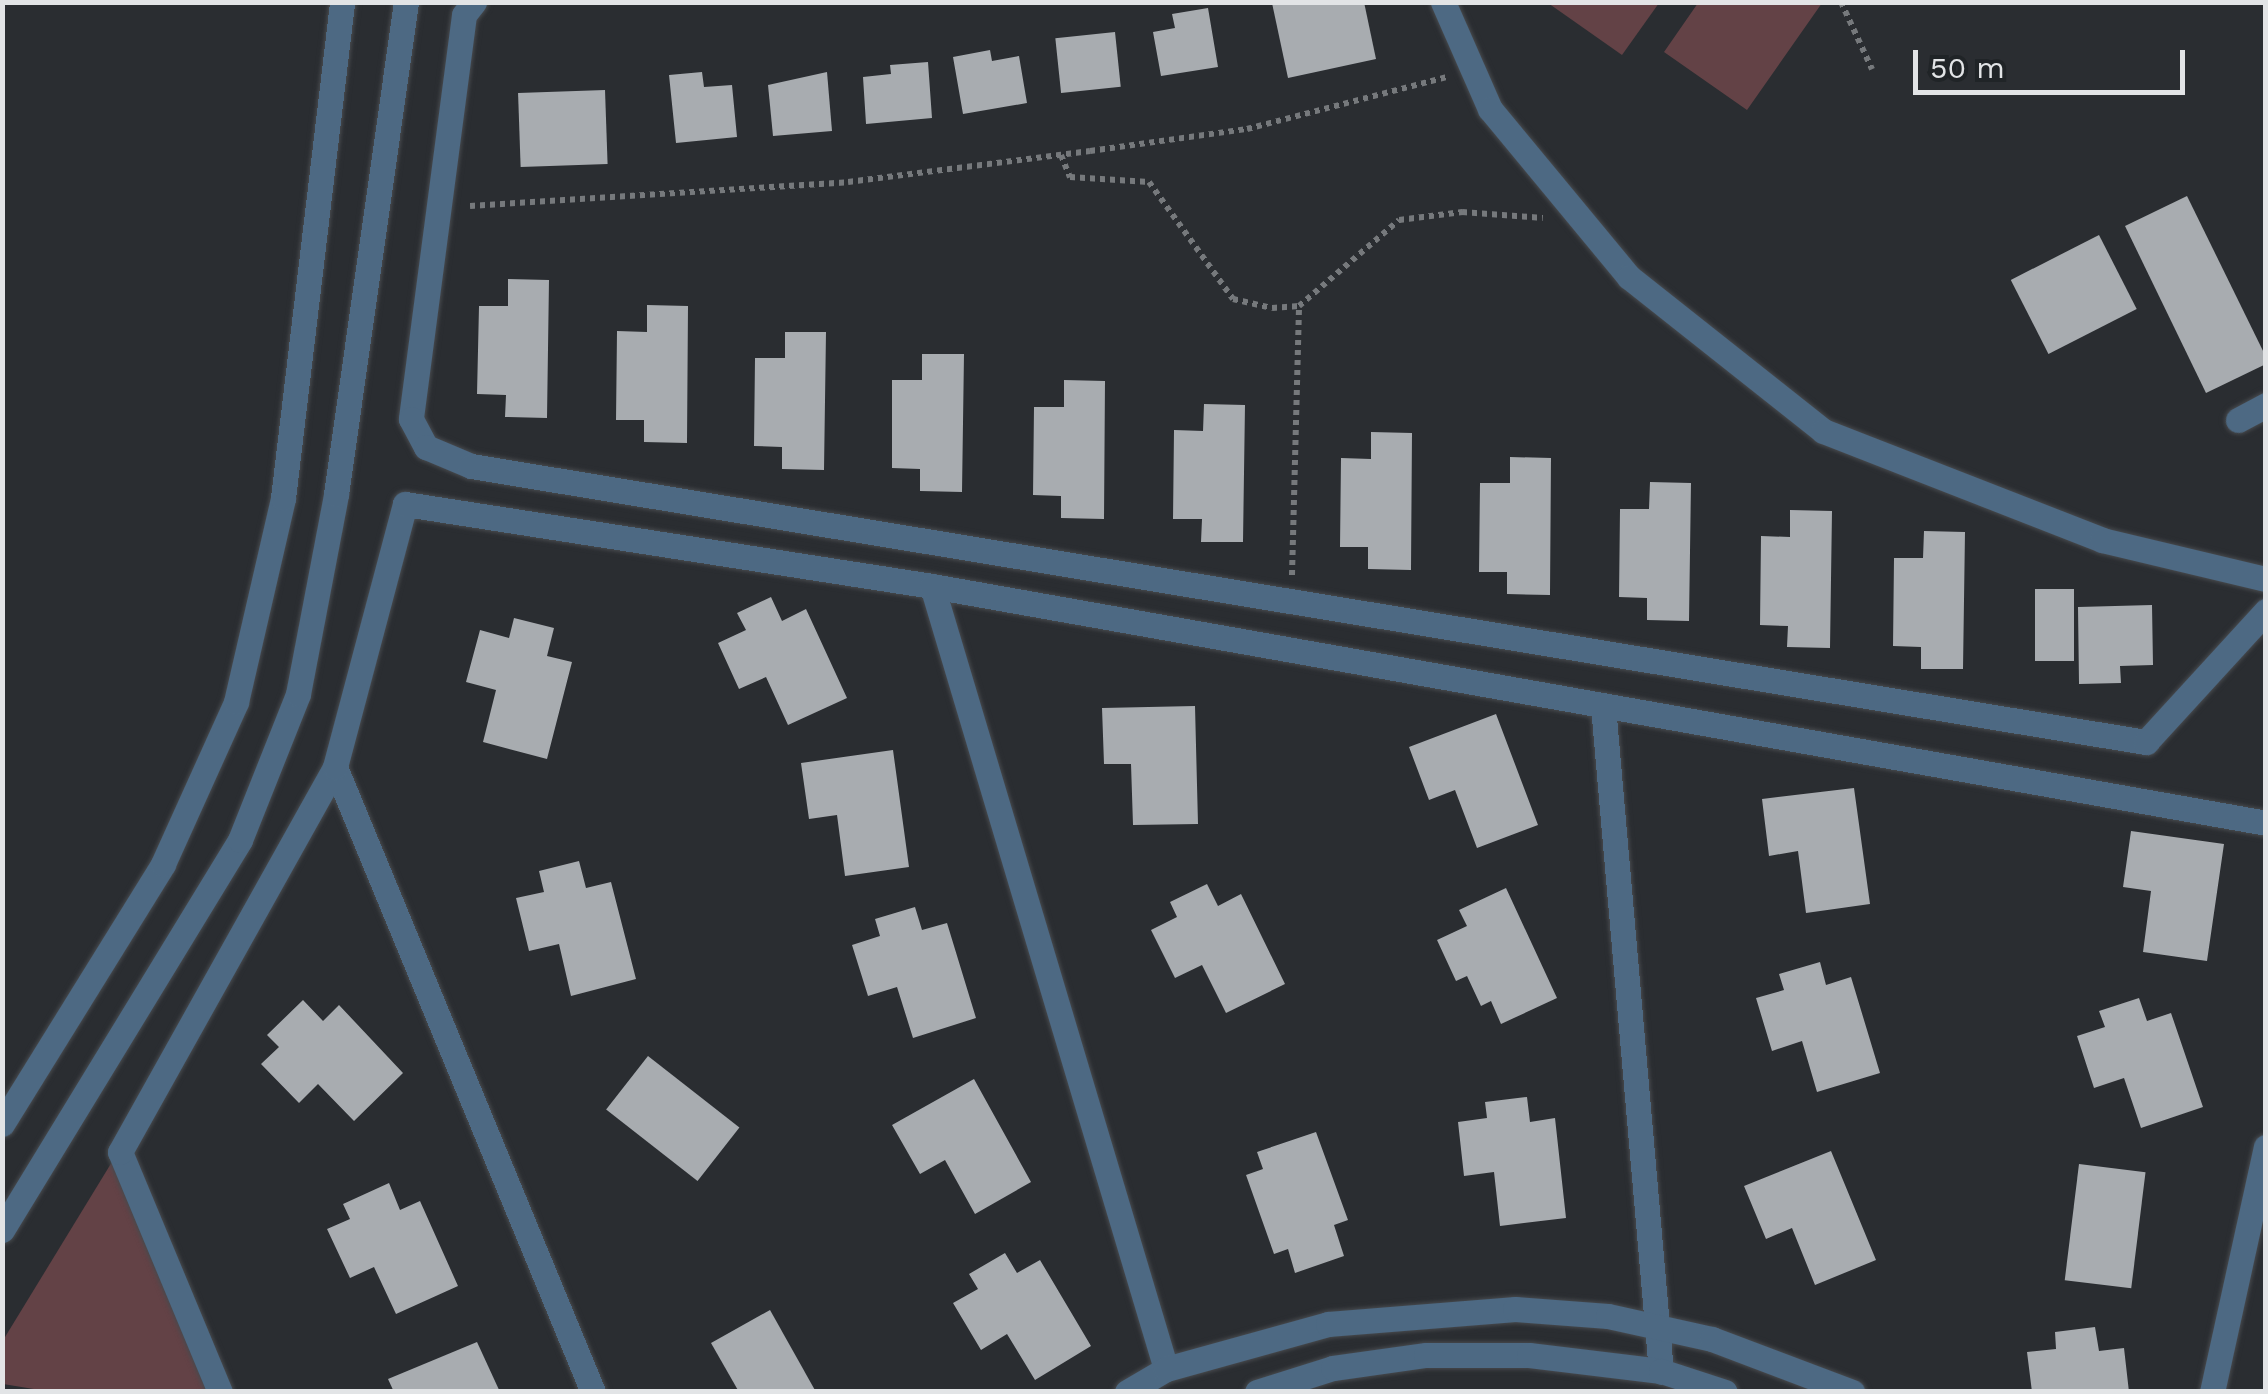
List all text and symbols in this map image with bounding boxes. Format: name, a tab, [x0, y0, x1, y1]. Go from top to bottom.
scale bar	[1918, 30, 2190, 92]
text: 50 m	[1930, 50, 2005, 85]

